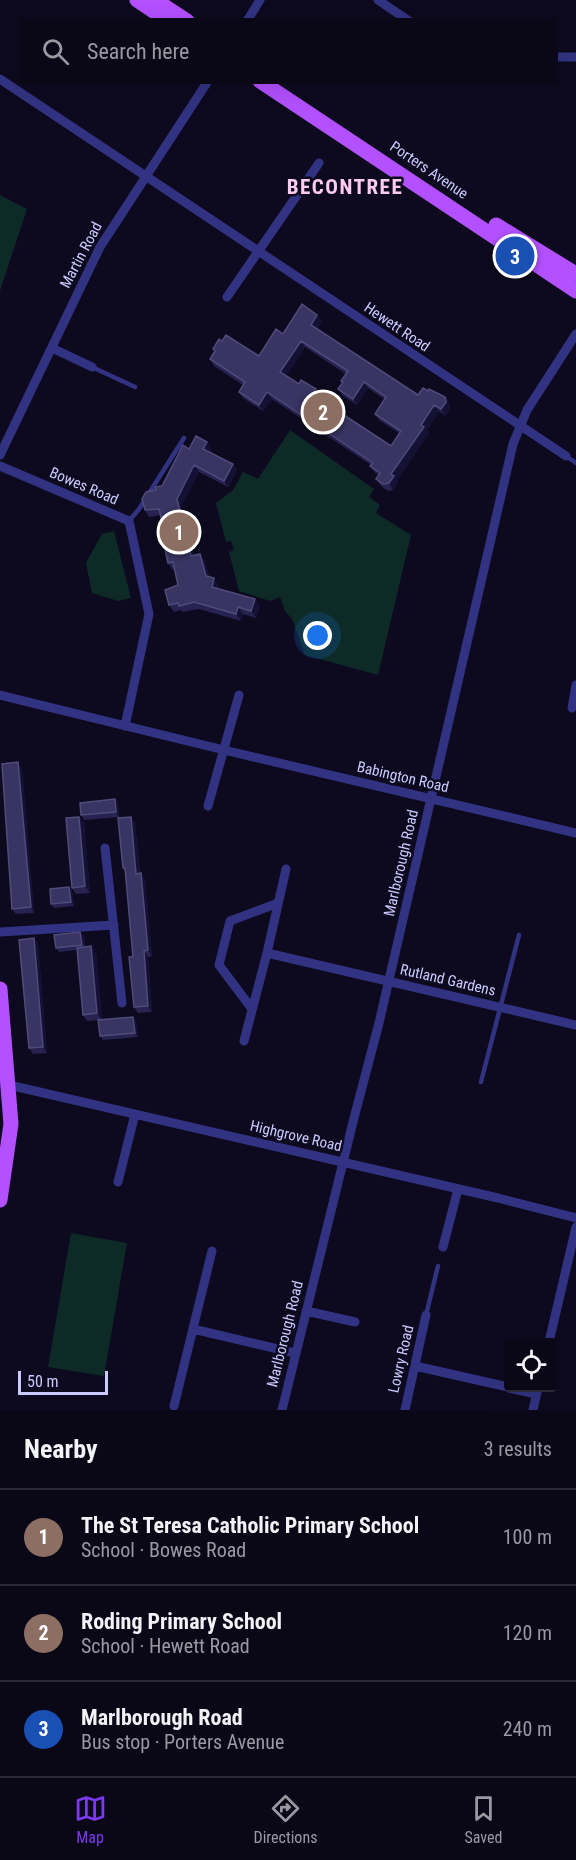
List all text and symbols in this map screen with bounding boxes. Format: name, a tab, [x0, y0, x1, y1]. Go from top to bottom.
search box	[18, 18, 558, 84]
icon: search	[39, 35, 72, 68]
text: Search here	[87, 39, 189, 64]
street label: Porters Avenue	[387, 137, 471, 203]
district label: BECONTREE	[287, 175, 403, 199]
street label: Martin Road	[56, 219, 106, 291]
pin: 3	[496, 234, 534, 278]
street label: Hewett Road	[361, 298, 433, 356]
pin: 2	[304, 390, 342, 434]
street label: Bowes Road	[47, 463, 121, 509]
pin: 1	[160, 510, 198, 554]
your location	[303, 621, 332, 650]
street label: Babington Road	[355, 758, 451, 796]
street label: Marlborough Road	[380, 808, 422, 918]
street label: Rutland Gardens	[398, 960, 498, 1000]
street label: Highgrove Road	[248, 1117, 344, 1155]
street label: Marlborough Road	[263, 1279, 307, 1389]
street label: Lowry Road	[384, 1323, 418, 1395]
map controls	[504, 1338, 558, 1392]
button: locate	[504, 1338, 558, 1392]
scale bar	[18, 1368, 108, 1396]
text: 50 m	[27, 1372, 59, 1391]
text: Nearby	[24, 1434, 98, 1464]
text: 3 results	[484, 1437, 552, 1461]
text: The St Teresa Catholic Primary School	[81, 1513, 419, 1538]
text: 1	[38, 1525, 49, 1549]
text: 100 m	[503, 1525, 552, 1549]
text: School · Bowes Road	[81, 1538, 246, 1562]
text: Roding Primary School	[81, 1609, 282, 1634]
text: 2	[38, 1621, 49, 1645]
text: 120 m	[503, 1621, 552, 1645]
text: School · Hewett Road	[81, 1634, 250, 1658]
text: Marlborough Road	[81, 1705, 243, 1730]
text: 3	[38, 1717, 49, 1741]
text: 240 m	[503, 1717, 552, 1741]
text: Bus stop · Porters Avenue	[81, 1730, 284, 1754]
tab: Map	[74, 1792, 107, 1847]
tab: Directions	[254, 1792, 317, 1847]
tab: Saved	[464, 1792, 502, 1847]

